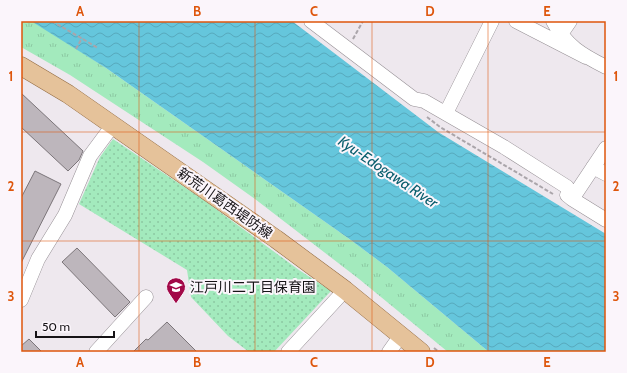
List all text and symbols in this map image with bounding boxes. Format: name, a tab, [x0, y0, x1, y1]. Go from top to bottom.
text: A	[76, 3, 85, 19]
text: B	[193, 3, 201, 19]
text: C	[310, 3, 318, 19]
text: D	[425, 3, 435, 19]
text: E	[543, 3, 551, 19]
text: 1	[9, 68, 13, 84]
text: 1	[614, 68, 618, 84]
water label: Kyu-Edogawa River	[335, 132, 442, 213]
street label: 新荒川葛西堤防線	[174, 164, 276, 242]
text: 2	[8, 178, 15, 194]
text: 2	[613, 178, 620, 194]
school or university icon: 江戸川二丁目保育園	[165, 276, 187, 304]
place label: 江戸川二丁目保育園	[190, 278, 316, 296]
text: 3	[7, 288, 15, 304]
text: 3	[612, 288, 620, 304]
scale bar	[36, 313, 114, 339]
text: 50 m	[42, 319, 70, 334]
text: A	[76, 354, 85, 370]
text: B	[193, 354, 201, 370]
text: C	[310, 354, 318, 370]
text: D	[425, 354, 435, 370]
text: E	[543, 354, 551, 370]

